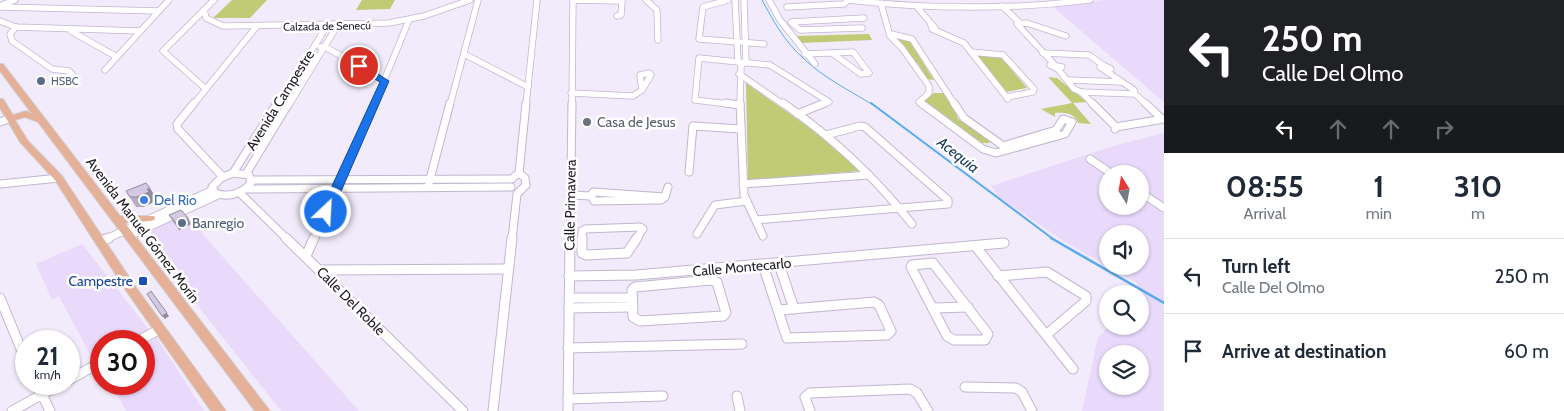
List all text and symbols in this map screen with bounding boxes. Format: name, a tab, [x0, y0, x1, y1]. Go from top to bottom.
text: 250 m	[1262, 17, 1362, 60]
street label: Calzada de Senecú	[283, 18, 371, 34]
icon: left	[1179, 20, 1244, 85]
pin	[338, 45, 380, 87]
street label: Avenida Campestre	[242, 46, 318, 154]
icon: arrive	[345, 52, 373, 80]
text: Calle Del Olmo	[1262, 60, 1403, 87]
place label: HSBC	[51, 74, 79, 88]
marker: HSBC	[35, 75, 47, 87]
place label: Casa de Jesus	[597, 113, 676, 131]
icon: left	[1271, 115, 1299, 143]
icon: ahead	[1324, 115, 1352, 143]
icon: ahead	[1377, 115, 1405, 143]
icon: right	[1430, 115, 1458, 143]
marker: Casa de Jesus	[581, 116, 593, 128]
water label: Acequia	[933, 133, 982, 177]
street label: Avenida Manuel Gómez Morín	[82, 154, 204, 306]
street label: Calle Primavera	[560, 159, 580, 251]
north arrow	[1099, 165, 1149, 215]
map controls	[1099, 165, 1149, 395]
text: 08:55	[1226, 168, 1304, 205]
text: 1	[1373, 168, 1384, 205]
text: 310	[1454, 168, 1502, 205]
position arrow	[299, 185, 351, 237]
place label: Del Rio	[154, 191, 197, 209]
marker: Del Rio	[138, 194, 150, 206]
text: Arrival	[1244, 204, 1286, 223]
text: min	[1366, 204, 1392, 223]
text: m	[1471, 204, 1485, 223]
place label: Banregio	[192, 214, 245, 232]
marker: Banregio	[176, 217, 188, 229]
button: sound	[1099, 225, 1149, 275]
street label: Calle Montecarlo	[692, 254, 792, 280]
text: Turn left	[1222, 255, 1290, 278]
icon: left	[1179, 262, 1207, 290]
street label: Calle Del Roble	[313, 263, 389, 339]
text: 250 m	[1495, 265, 1549, 288]
place label: Campestre	[68, 272, 133, 290]
marker: Campestre	[137, 275, 149, 287]
text: Calle Del Olmo	[1222, 278, 1325, 297]
button: search	[1099, 285, 1149, 335]
speed limit sign: 30	[90, 330, 155, 395]
icon: arrive	[1179, 337, 1207, 365]
text: Arrive at destination	[1222, 340, 1386, 363]
text: 60 m	[1504, 340, 1549, 363]
text: 21	[36, 341, 59, 371]
button: layers	[1099, 345, 1149, 395]
text: km/h	[34, 367, 61, 382]

